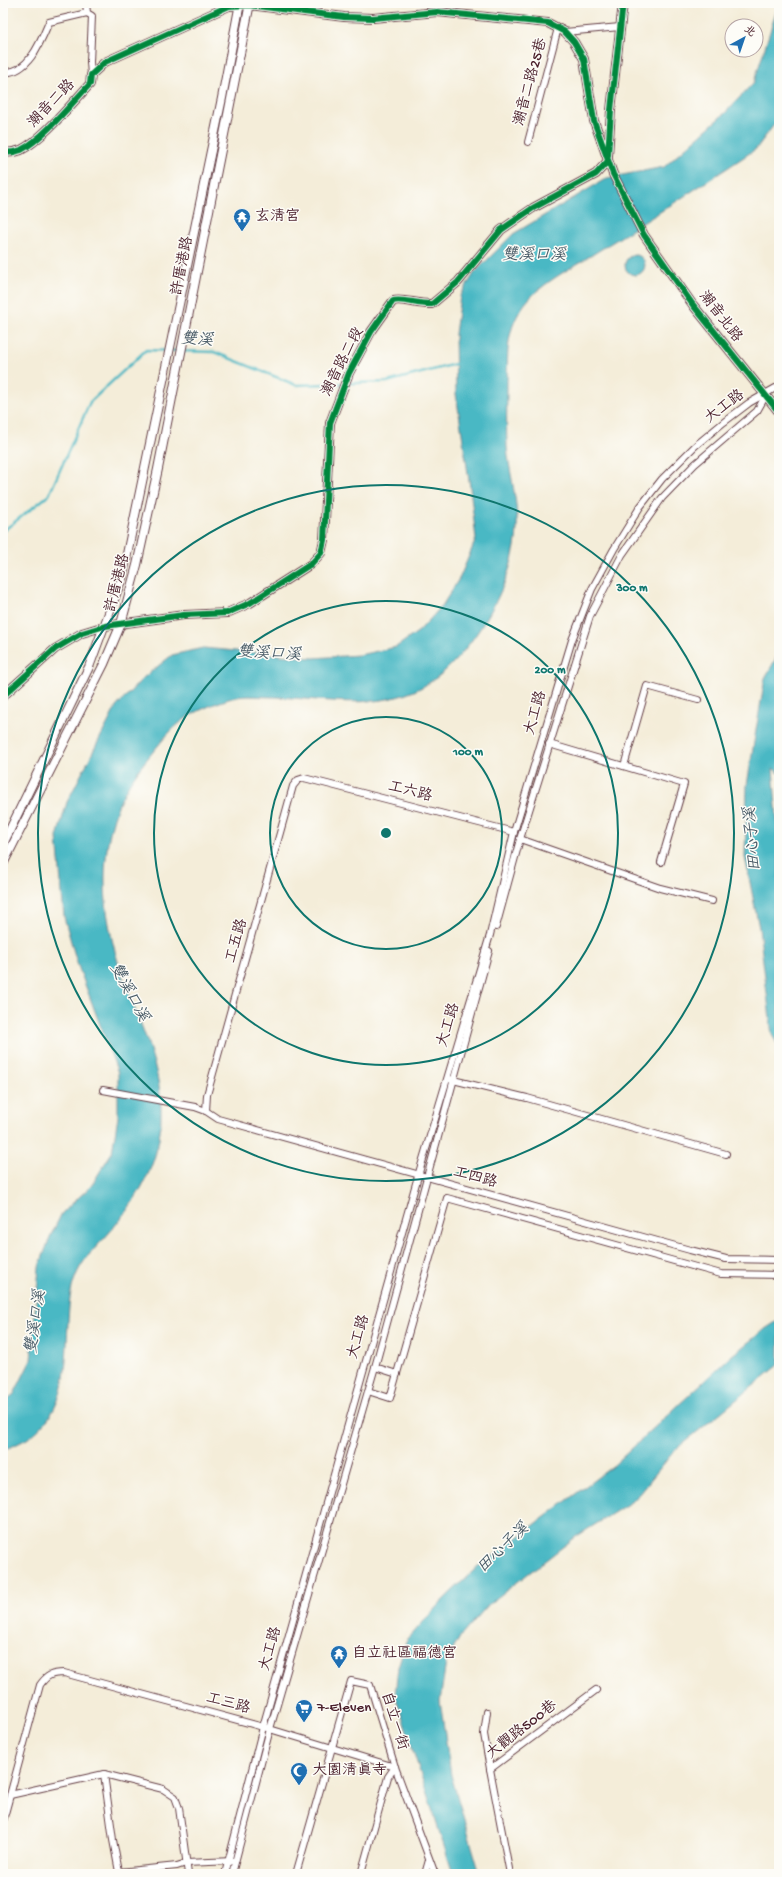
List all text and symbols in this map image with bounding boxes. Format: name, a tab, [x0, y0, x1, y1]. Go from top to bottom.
north arrow	[724, 18, 764, 58]
text: 北	[741, 24, 757, 40]
street label: 潮音二路25巷	[511, 36, 551, 128]
street label: 潮音二路	[25, 76, 79, 132]
temple icon: 玄清宮	[232, 207, 252, 232]
place label: 玄清宮	[255, 208, 300, 226]
street label: 許厝港路	[168, 235, 198, 297]
water label: 雙溪口溪	[502, 245, 567, 266]
street label: 潮音北路	[694, 288, 746, 346]
street label: 潮音路二段	[318, 324, 368, 400]
water label: 雙溪	[180, 328, 215, 352]
street label: 大工路	[702, 386, 748, 428]
street label: 許厝港路	[102, 552, 134, 614]
text: 300 m	[615, 582, 648, 596]
water label: 雙溪口溪	[237, 642, 303, 666]
text: 200 m	[535, 664, 566, 678]
street label: 大工路	[521, 689, 551, 737]
text: 100 m	[452, 746, 483, 760]
street label: 工六路	[386, 778, 434, 806]
water label: 田心子溪	[741, 805, 766, 872]
centre of rings	[379, 826, 393, 840]
street label: 工五路	[222, 917, 252, 965]
water label: 雙溪口溪	[104, 959, 154, 1026]
street label: 大工路	[434, 1001, 464, 1049]
street label: 工四路	[451, 1163, 499, 1193]
water label: 雙溪口溪	[21, 1288, 51, 1355]
street label: 大工路	[344, 1313, 374, 1361]
water label: 田心子溪	[474, 1519, 534, 1578]
street label: 大工路	[256, 1625, 286, 1673]
temple icon: 自立社區福德宮	[329, 1644, 349, 1669]
place label: 自立社區福德宮	[352, 1644, 457, 1663]
street label: 工三路	[204, 1689, 252, 1719]
street label: 自立一街	[377, 1690, 411, 1752]
street label: 大觀路500巷	[483, 1697, 561, 1763]
supermarket icon: 7-Eleven	[294, 1698, 314, 1723]
place label: 7-Eleven	[316, 1699, 371, 1717]
mosque icon: 大園清真寺	[289, 1761, 309, 1786]
place label: 大園清真寺	[312, 1761, 387, 1780]

